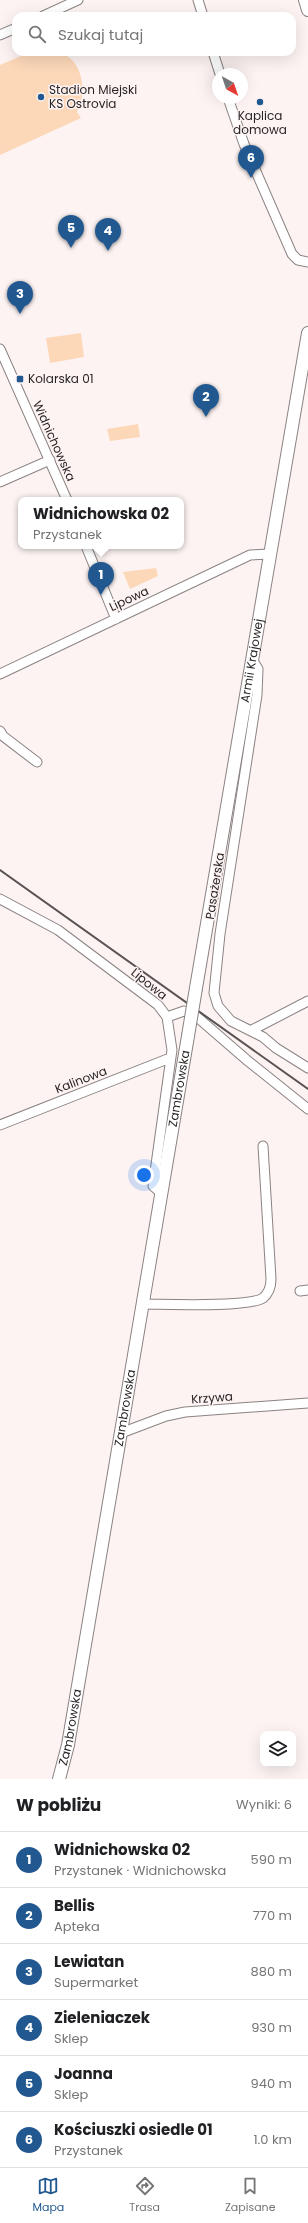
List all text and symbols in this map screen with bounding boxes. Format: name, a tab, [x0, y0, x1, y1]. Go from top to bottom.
search box	[12, 12, 296, 56]
icon: search	[26, 23, 48, 45]
text: Szukaj tutaj	[58, 24, 143, 45]
north arrow	[212, 68, 248, 104]
place label: Stadion Miejski KS Ostrovia	[49, 81, 137, 112]
marker: Stadion Miejski KS Ostrovia	[36, 92, 46, 102]
marker: Kaplica domowa	[255, 97, 265, 107]
place label: Kaplica domowa	[233, 107, 287, 138]
pin: 6	[238, 145, 264, 178]
pin: 5	[58, 215, 84, 248]
pin: 4	[95, 218, 121, 251]
pin: 3	[7, 281, 33, 314]
place label: Kolarska 01	[28, 370, 94, 387]
marker: Kolarska 01	[15, 374, 25, 384]
pin: 2	[193, 384, 219, 417]
street label: Widnichowska	[29, 398, 80, 484]
popup	[18, 497, 184, 549]
text: Widnichowska 02	[33, 503, 169, 524]
text: Przystanek	[33, 525, 102, 544]
pin: 1	[88, 562, 114, 595]
street label: Lipowa	[106, 582, 151, 615]
street label: Armii Krajowej	[236, 617, 267, 704]
street label: Pasażerska	[201, 851, 228, 921]
street label: Lipowa	[128, 964, 171, 1003]
street label: Zambrowska	[164, 1049, 193, 1128]
street label: Kalinowa	[52, 1062, 109, 1097]
your location	[134, 1165, 154, 1185]
street label: Zambrowska	[110, 1368, 139, 1448]
street label: Krzywa	[191, 1388, 233, 1407]
street label: Zambrowska	[54, 1688, 85, 1767]
map controls	[260, 1731, 296, 1767]
button: layers	[260, 1731, 296, 1767]
text: W pobliżu	[16, 1793, 101, 1817]
text: Wyniki: 6	[236, 1795, 292, 1814]
text: Widnichowska 02	[54, 1839, 190, 1860]
text: 1	[27, 1850, 31, 1869]
text: 590 m	[251, 1850, 292, 1869]
text: Przystanek · Widnichowska	[54, 1861, 226, 1880]
text: Bellis	[54, 1895, 95, 1916]
text: 2	[25, 1906, 33, 1925]
text: 770 m	[253, 1906, 292, 1925]
text: Apteka	[54, 1917, 100, 1936]
text: Lewiatan	[54, 1951, 124, 1972]
text: 3	[25, 1962, 33, 1981]
text: 880 m	[251, 1962, 292, 1981]
text: Supermarket	[54, 1973, 138, 1992]
text: Zieleniaczek	[54, 2007, 150, 2028]
text: 4	[25, 2018, 33, 2037]
text: 930 m	[251, 2018, 292, 2037]
text: Sklep	[54, 2029, 88, 2048]
text: Joanna	[54, 2063, 113, 2084]
text: 5	[25, 2074, 33, 2093]
text: 940 m	[251, 2074, 292, 2093]
text: Sklep	[54, 2085, 88, 2104]
text: Kościuszki osiedle 01	[54, 2119, 213, 2140]
text: 6	[25, 2130, 33, 2149]
text: 1.0 km	[253, 2130, 292, 2149]
text: Przystanek	[54, 2141, 123, 2160]
tab: Mapa	[32, 2175, 64, 2216]
tab: Trasa	[129, 2175, 160, 2216]
tab: Zapisane	[225, 2175, 275, 2216]

